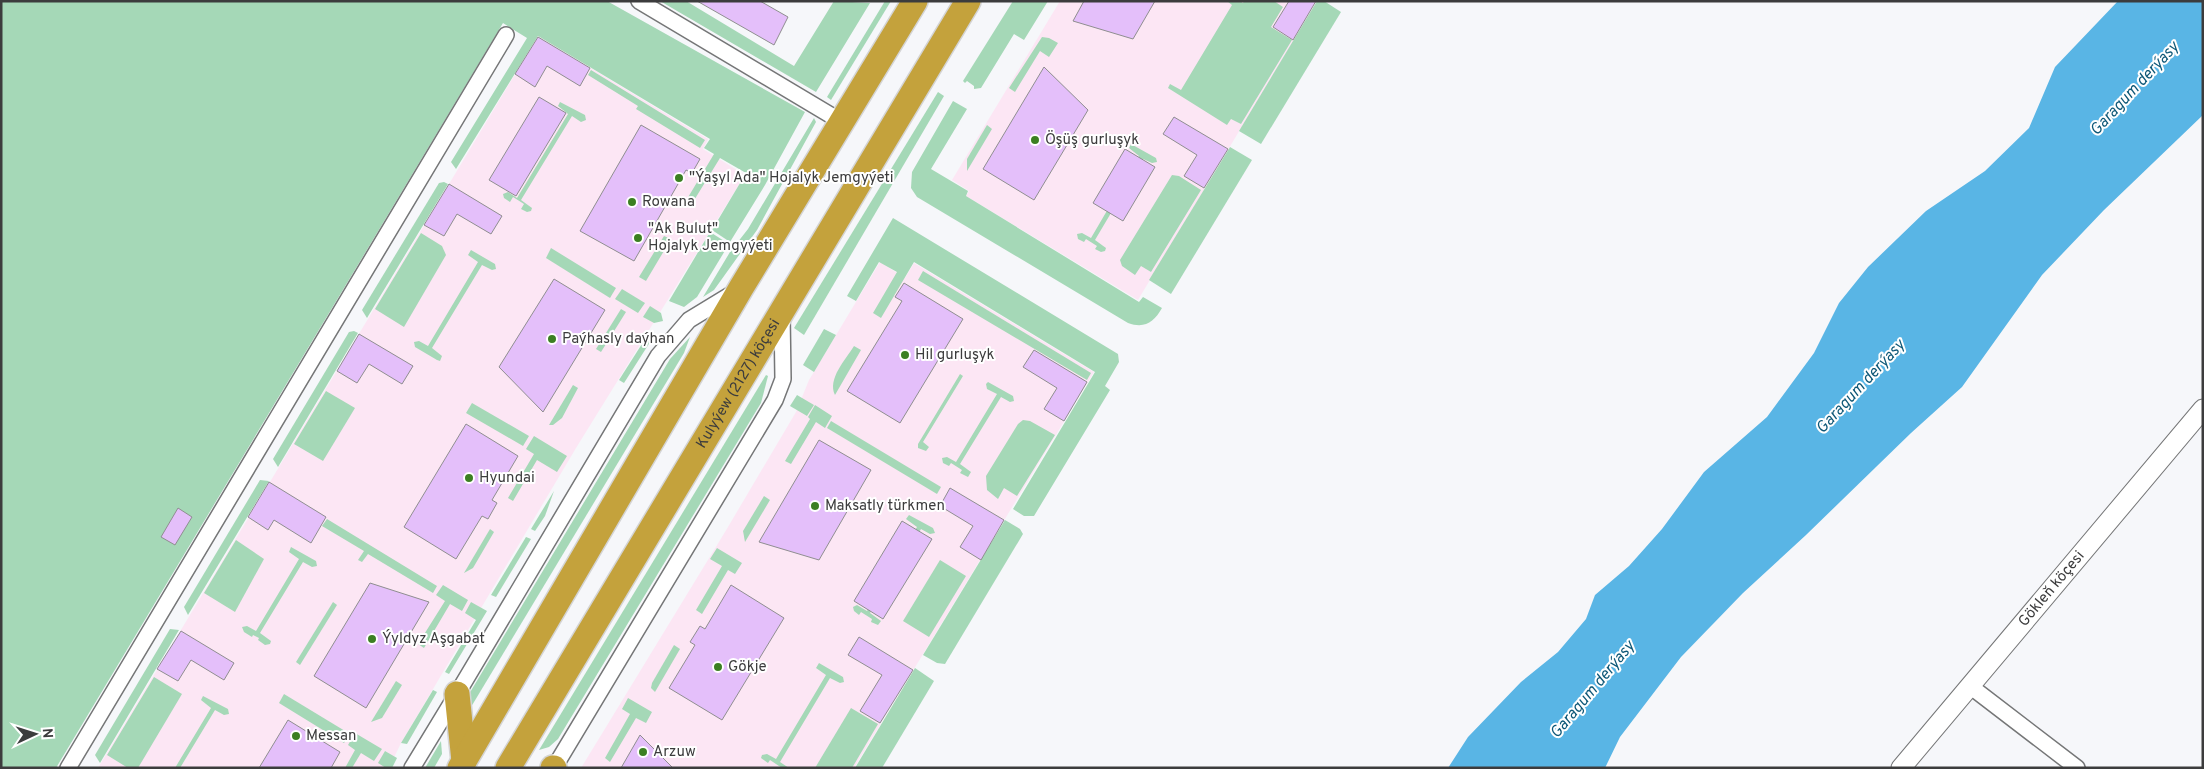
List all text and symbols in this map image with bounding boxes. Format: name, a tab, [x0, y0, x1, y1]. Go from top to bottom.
water label: Garagum derýasy	[2086, 36, 2185, 140]
place label: Öşüş gurluşyk	[1045, 130, 1139, 150]
marker: Öşüş gurluşyk	[1029, 134, 1041, 146]
place label: "Ýaşyl Ada" Hojalyk Jemgyýeti	[689, 168, 894, 188]
marker: "Ýaşyl Ada" Hojalyk Jemgyýeti	[673, 172, 685, 184]
place label: Rowana	[642, 193, 695, 212]
marker: Rowana	[626, 196, 638, 208]
place label: "Ak Bulut" Hojalyk Jemgyýeti	[648, 220, 773, 256]
marker: "Ak Bulut" Hojalyk Jemgyýeti	[632, 232, 644, 244]
street label: Kulyýew (2127) köçesi	[692, 316, 785, 452]
place label: Paýhasly daýhan	[562, 330, 675, 349]
marker: Paýhasly daýhan	[546, 333, 558, 345]
water label: Garagum derýasy	[1812, 334, 1911, 438]
place label: Hil gurluşyk	[915, 346, 995, 365]
marker: Hil gurluşyk	[899, 349, 911, 361]
place label: Hyundai	[479, 469, 535, 488]
marker: Hyundai	[463, 472, 475, 484]
place label: Maksatly türkmen	[825, 497, 945, 516]
marker: Maksatly türkmen	[809, 500, 821, 512]
street label: Gökleň köçesi	[2014, 547, 2089, 631]
place label: Ýyldyz Aşgabat	[382, 629, 485, 649]
marker: Ýyldyz Aşgabat	[366, 633, 378, 645]
water label: Garagum derýasy	[1546, 636, 1641, 743]
place label: Gökje	[728, 658, 767, 677]
marker: Gökje	[712, 661, 724, 673]
north arrow	[10, 709, 60, 759]
place label: Messan	[306, 727, 356, 746]
text: N	[38, 728, 55, 739]
marker: Messan	[290, 730, 302, 742]
place label: Arzuw	[653, 743, 696, 762]
marker: Arzuw	[637, 746, 649, 758]

